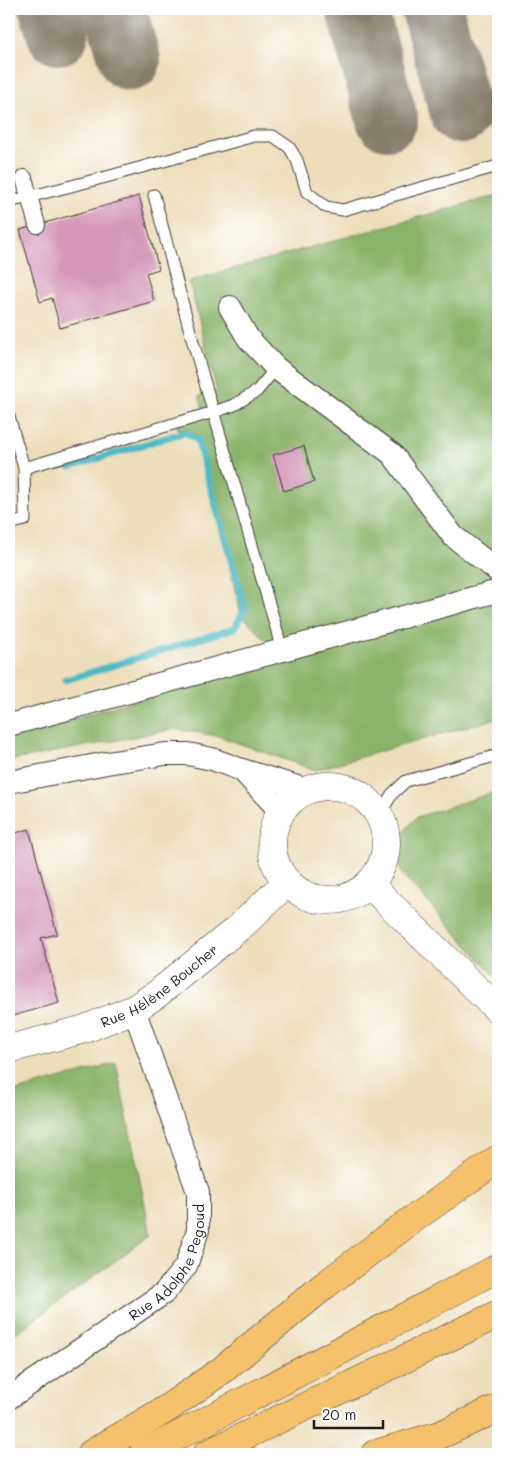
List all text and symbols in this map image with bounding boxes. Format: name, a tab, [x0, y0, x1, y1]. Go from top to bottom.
street label: Rue Hélène Boucher	[97, 939, 221, 1031]
street label: Rue Adolphe Pegoud	[124, 1204, 208, 1324]
scale bar	[314, 1398, 383, 1430]
text: 20 m	[322, 1404, 356, 1424]

